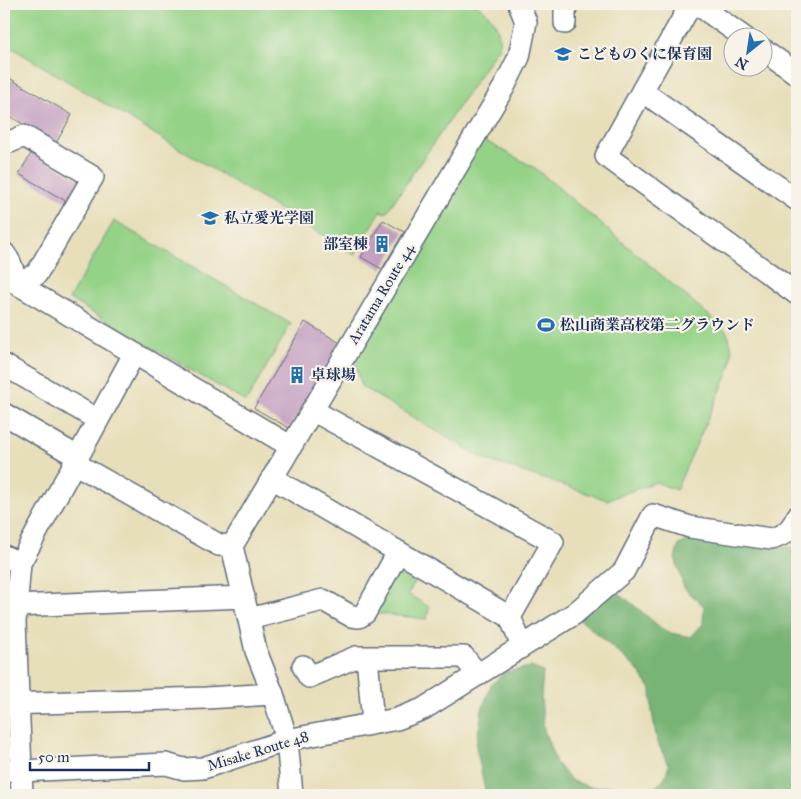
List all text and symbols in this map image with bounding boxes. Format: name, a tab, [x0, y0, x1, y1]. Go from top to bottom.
north arrow	[724, 28, 774, 78]
school or university icon: こどものくに保育園	[553, 44, 573, 64]
place label: こどものくに保育園	[577, 45, 712, 63]
text: N	[732, 52, 751, 73]
school or university icon: 私立愛光学園	[200, 208, 220, 228]
place label: 私立愛光学園	[224, 209, 314, 227]
building icon: 部室棟	[372, 234, 392, 254]
place label: 部室棟	[323, 235, 368, 253]
street label: Aratama Route 44	[344, 240, 418, 348]
sports icon: 松山商業高校第二グラウンド	[536, 315, 556, 335]
place label: 松山商業高校第二グラウンド	[560, 316, 755, 334]
building icon: 卓球場	[287, 365, 307, 385]
place label: 卓球場	[311, 366, 356, 384]
street label: Misake Route 48	[205, 727, 311, 775]
scale bar	[30, 739, 149, 771]
text: 50 m	[38, 748, 70, 766]

